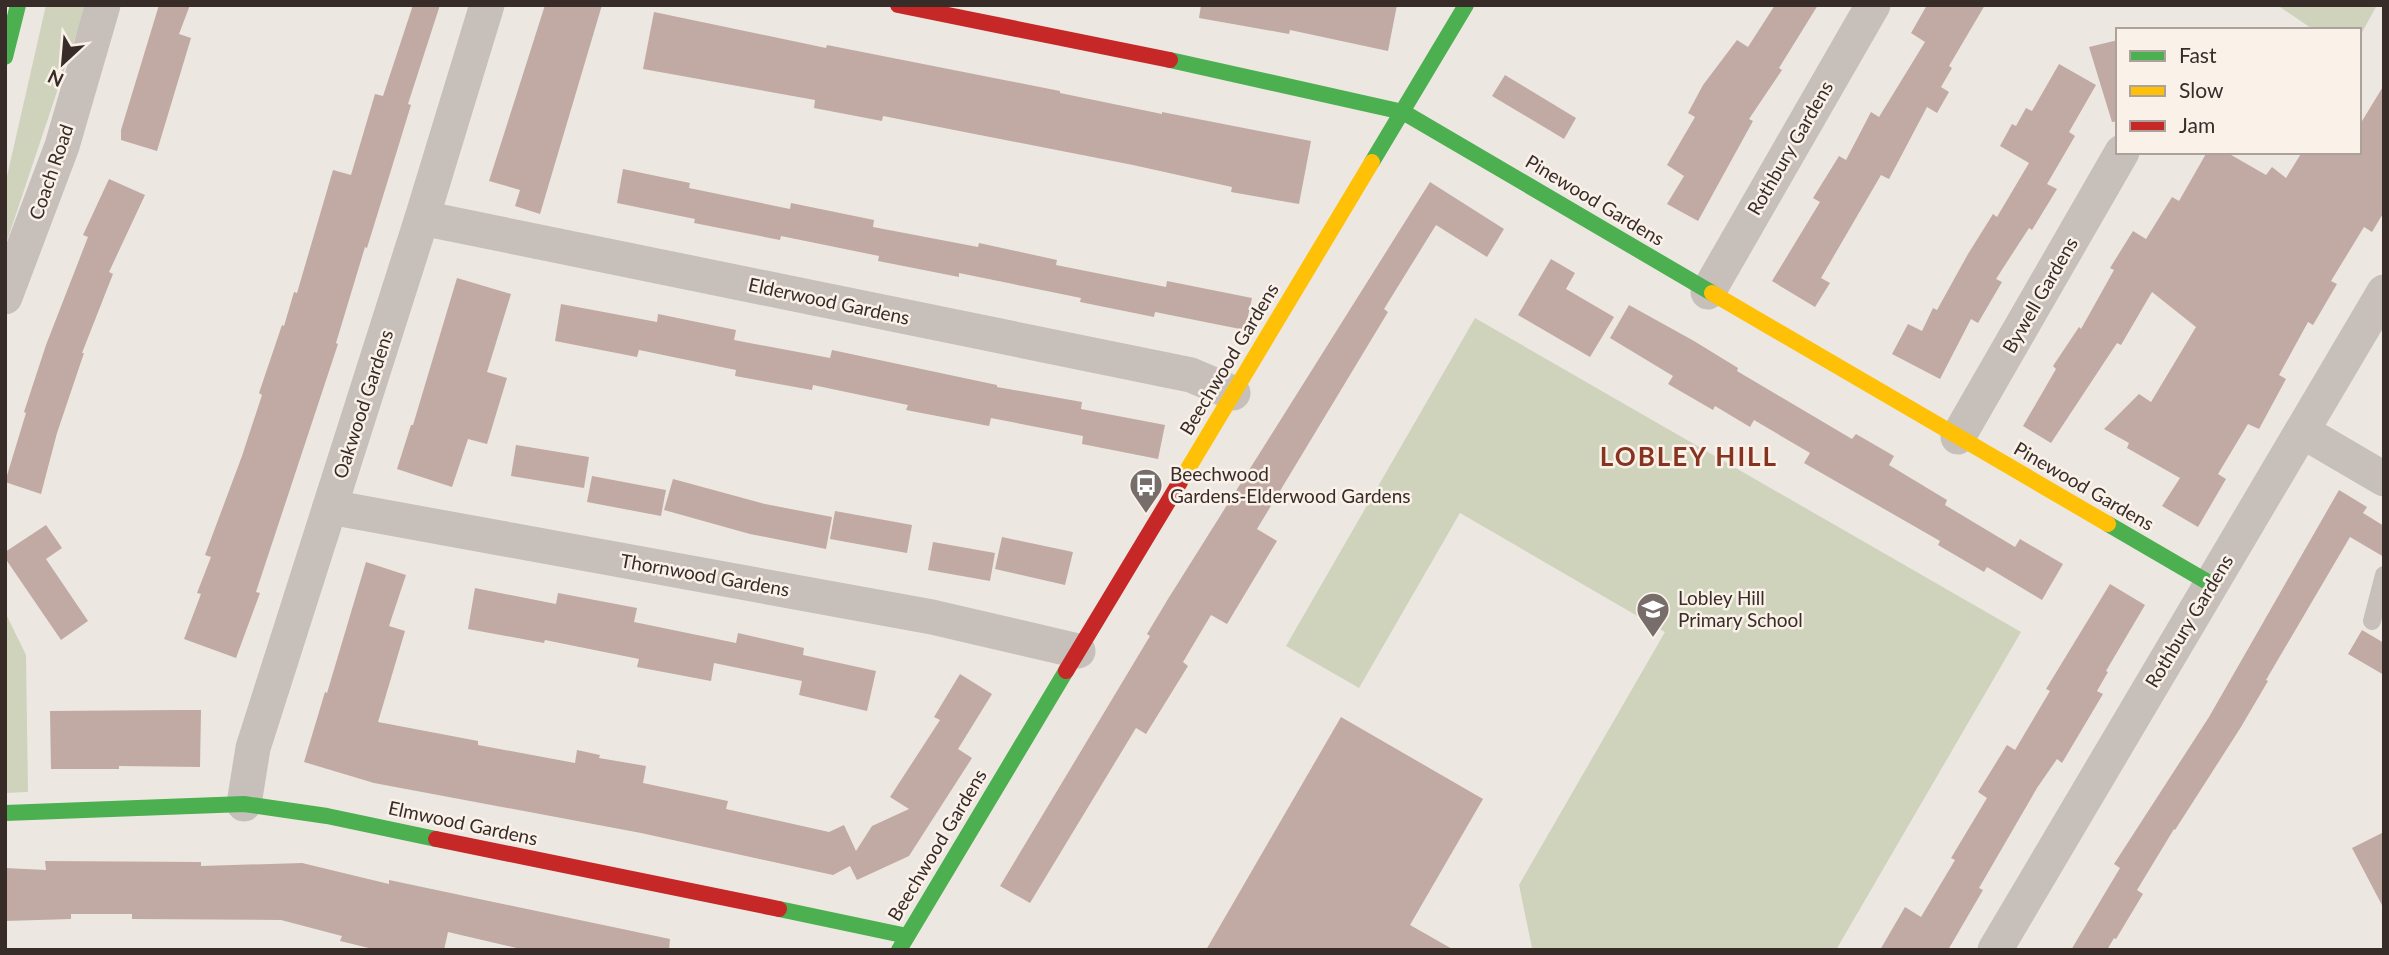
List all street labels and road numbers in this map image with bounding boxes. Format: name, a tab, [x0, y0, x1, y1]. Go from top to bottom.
street label: Rothbury Gardens	[1742, 77, 1837, 219]
street label: Coach Road	[23, 121, 78, 223]
street label: Pinewood Gardens	[1522, 149, 1669, 250]
street label: Bywell Gardens	[1997, 233, 2082, 357]
street label: Elderwood Gardens	[746, 272, 912, 329]
street label: Beechwood Gardens	[1174, 279, 1283, 439]
street label: Oakwood Gardens	[328, 326, 397, 481]
street label: Pinewood Gardens	[2010, 436, 2158, 535]
street label: Thornwood Gardens	[619, 548, 791, 601]
street label: Rothbury Gardens	[2140, 550, 2237, 691]
street label: Beechwood Gardens	[882, 765, 991, 925]
street label: Elmwood Gardens	[386, 795, 540, 850]

